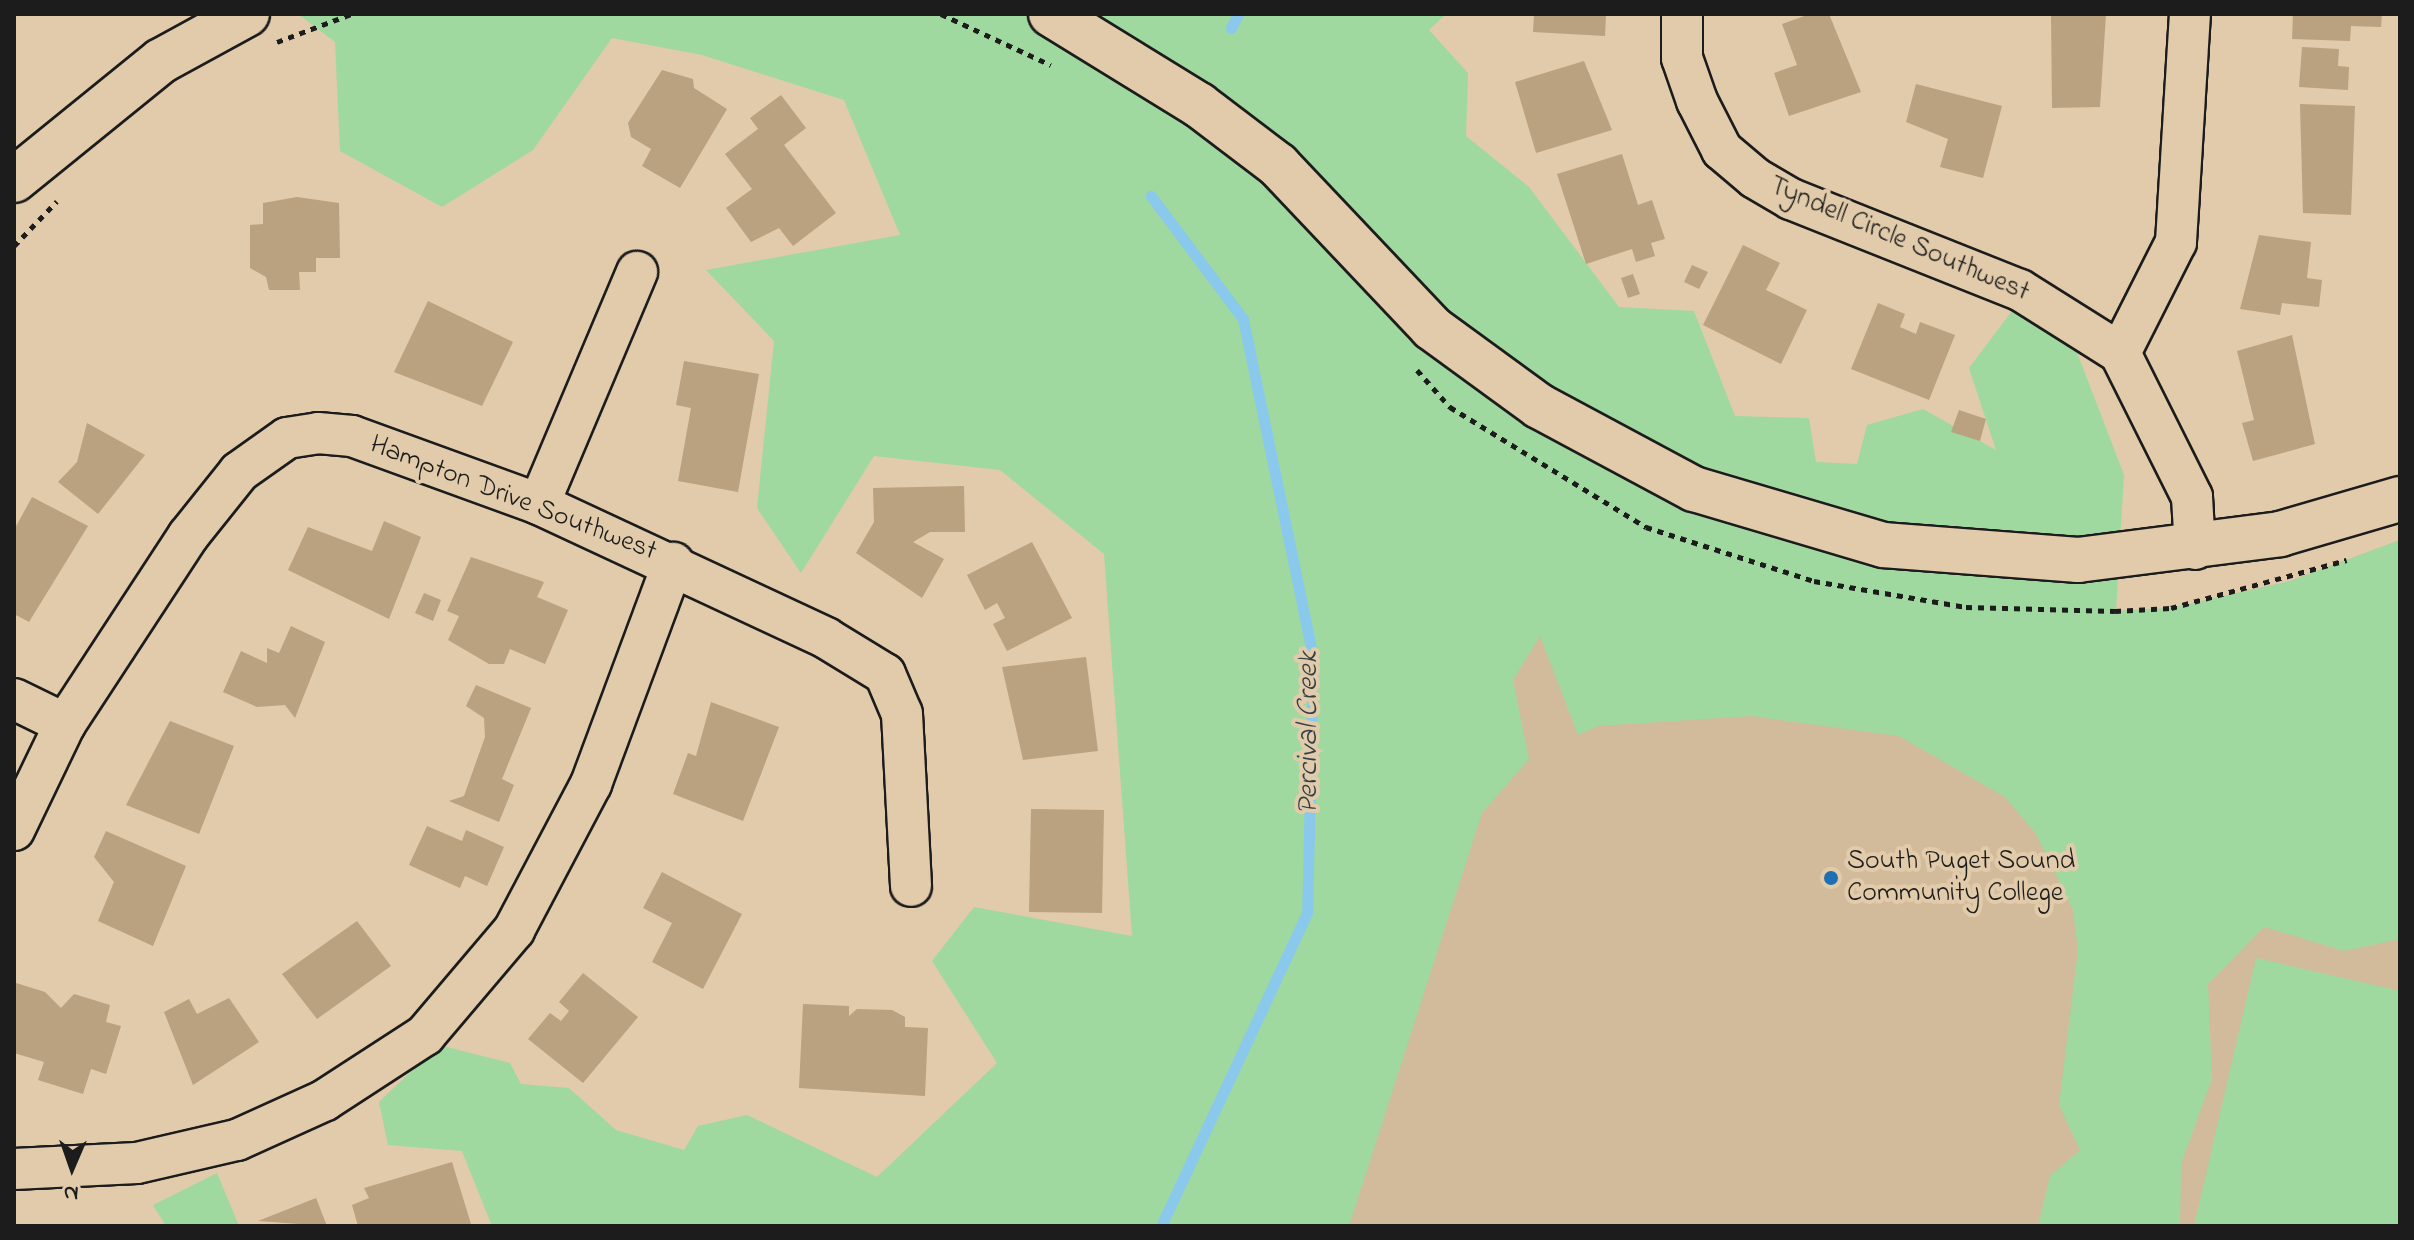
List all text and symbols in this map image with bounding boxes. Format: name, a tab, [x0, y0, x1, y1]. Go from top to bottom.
street label: Tyndell Circle Southwest	[1764, 170, 2034, 310]
street label: Hampton Drive Southwest	[365, 429, 661, 569]
water label: Percival Creek	[1291, 651, 1327, 815]
place label: South Puget Sound Community College	[1847, 845, 2075, 911]
marker: South Puget Sound Community College	[1822, 869, 1840, 887]
north arrow	[32, 1128, 112, 1208]
text: N	[63, 1176, 79, 1208]

